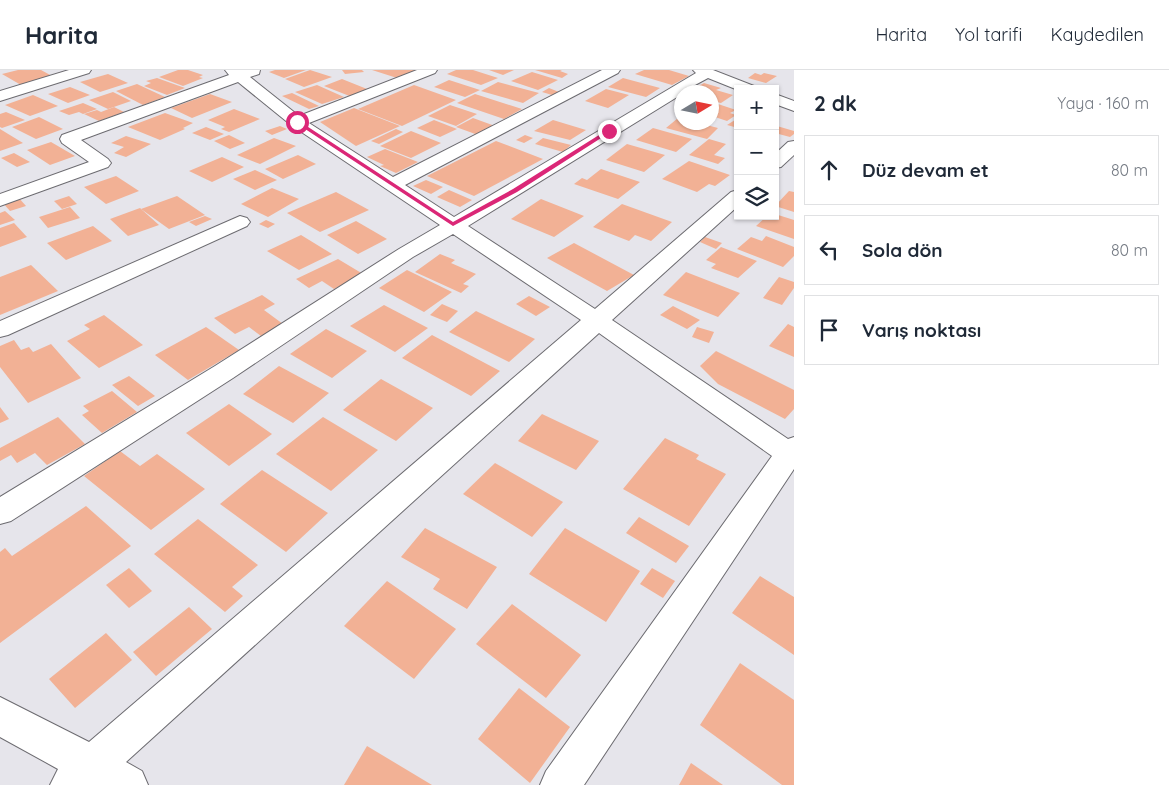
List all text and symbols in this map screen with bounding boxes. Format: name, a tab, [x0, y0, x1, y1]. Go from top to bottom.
text: Harita	[25, 20, 98, 50]
text: Harita	[875, 23, 927, 46]
text: Yol tarifi	[955, 23, 1022, 46]
text: Kaydedilen	[1050, 23, 1144, 46]
north arrow	[674, 85, 719, 130]
map controls	[734, 85, 779, 220]
button: +	[734, 85, 779, 130]
text: 2 dk	[814, 90, 857, 116]
text: Yaya · 160 m	[1057, 93, 1149, 113]
route start	[286, 111, 309, 134]
route end	[598, 120, 621, 143]
button: −	[734, 130, 779, 175]
icon: ahead	[815, 156, 843, 184]
text: Düz devam et	[862, 158, 989, 182]
text: 80 m	[1111, 160, 1148, 180]
button: layers	[734, 175, 779, 220]
icon: left	[815, 236, 843, 264]
text: Sola dön	[862, 238, 943, 262]
text: 80 m	[1111, 240, 1148, 260]
icon: arrive	[815, 316, 843, 344]
text: Varış noktası	[862, 318, 981, 342]

